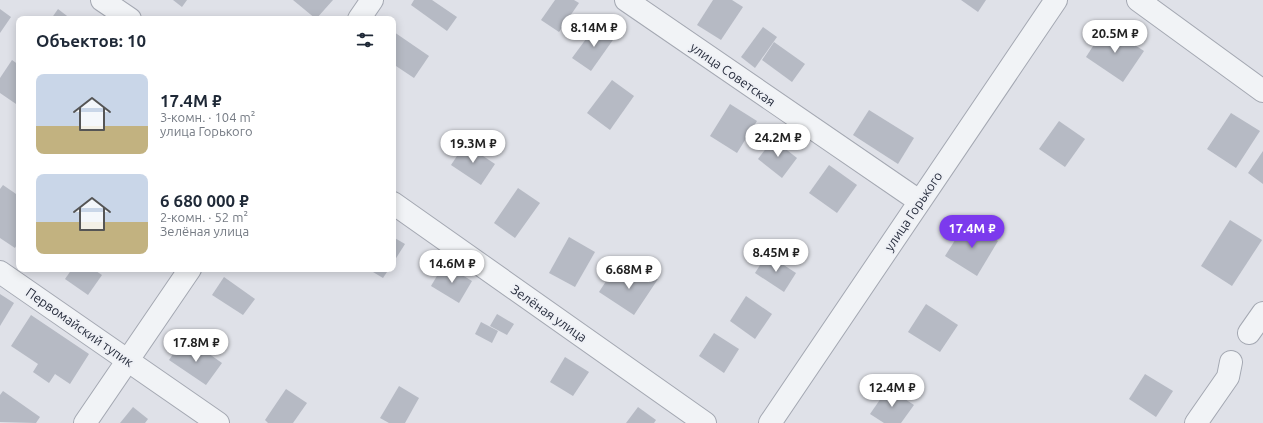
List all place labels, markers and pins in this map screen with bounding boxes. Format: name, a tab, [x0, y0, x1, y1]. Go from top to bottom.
pin: 8.14M ₽	[557, 14, 631, 48]
pin: 20.5M ₽	[1078, 20, 1152, 54]
pin: 24.2M ₽	[741, 124, 815, 158]
pin: 19.3M ₽	[436, 130, 510, 164]
pin: 17.4M ₽	[935, 215, 1009, 249]
pin: 8.45M ₽	[739, 239, 813, 273]
pin: 14.6M ₽	[415, 250, 489, 284]
pin: 6.68M ₽	[592, 256, 666, 290]
pin: 17.8M ₽	[159, 329, 233, 363]
pin: 12.4M ₽	[855, 374, 929, 408]

